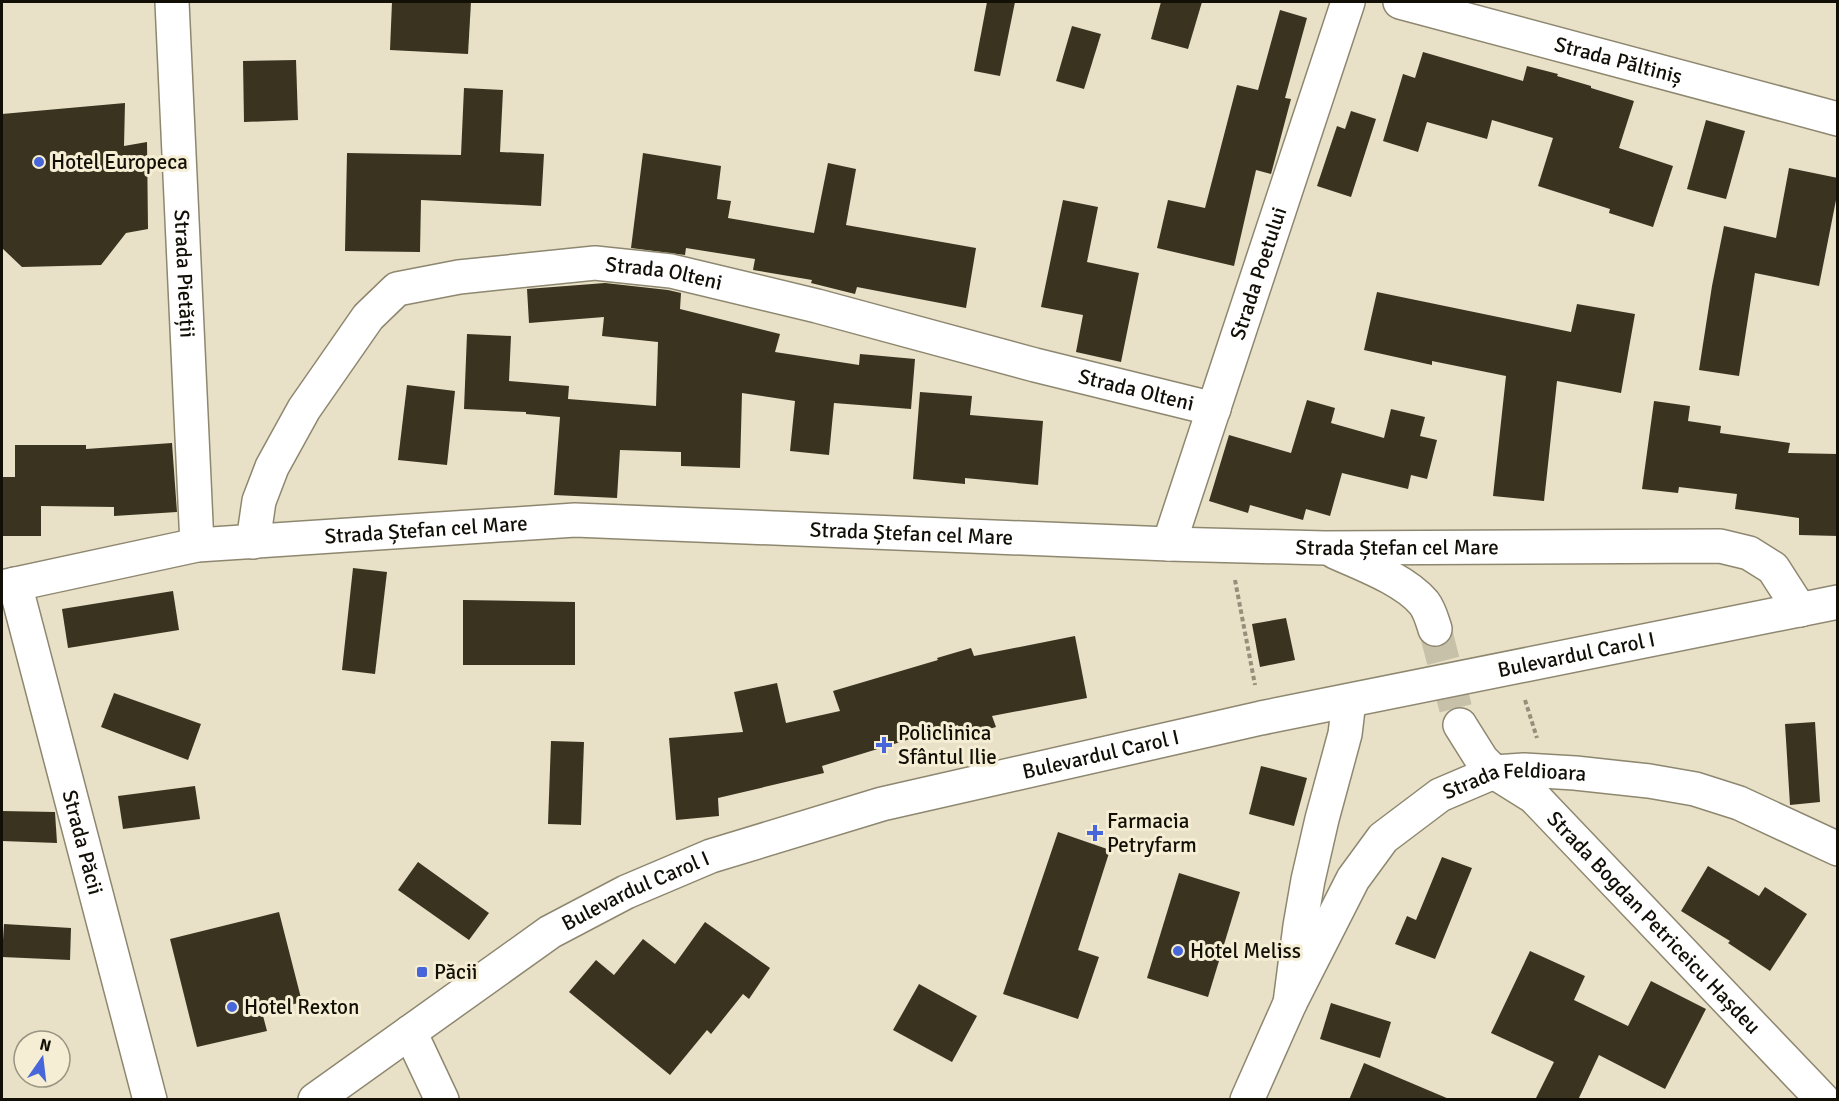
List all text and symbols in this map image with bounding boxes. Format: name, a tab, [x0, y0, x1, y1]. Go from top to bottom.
street label: Strada Păltiniș	[1552, 31, 1685, 90]
place label: Hotel Europeca	[51, 149, 188, 175]
marker: Hotel Europeca	[32, 155, 46, 169]
street label: Strada Poetului	[1224, 204, 1292, 343]
street label: Strada Pietății	[169, 209, 200, 338]
street label: Strada Olteni	[604, 251, 725, 296]
street label: Strada Olteni	[1076, 363, 1197, 417]
street label: Strada Ștefan cel Mare	[324, 510, 528, 550]
street label: Strada Ștefan cel Mare	[809, 516, 1014, 551]
street label: Strada Ștefan cel Mare	[1295, 534, 1499, 561]
street label: Bulevardul Carol I	[1495, 626, 1657, 683]
place label: Policlinica Sfântul Ilie	[898, 720, 997, 770]
street label: Bulevardul Carol I	[1020, 724, 1182, 785]
marker: Policlinica Sfântul Ilie	[875, 736, 893, 754]
street label: Strada Feldioara	[1439, 757, 1588, 805]
street label: Strada Păcii	[56, 787, 109, 897]
street label: Strada Bogdan Petriceicu Hașdeu	[1541, 806, 1766, 1040]
place label: Farmacia Petryfarm	[1107, 808, 1197, 858]
marker: Farmacia Petryfarm	[1088, 826, 1102, 840]
street label: Bulevardul Carol I	[557, 845, 713, 936]
place label: Hotel Meliss	[1190, 938, 1301, 964]
marker: Hotel Meliss	[1171, 944, 1185, 958]
place label: Păcii	[434, 959, 478, 985]
marker: Păcii	[415, 965, 429, 979]
place label: Hotel Rexton	[244, 994, 359, 1020]
marker: Hotel Rexton	[225, 1000, 239, 1014]
north arrow	[12, 1029, 72, 1089]
text: N	[38, 1034, 53, 1056]

